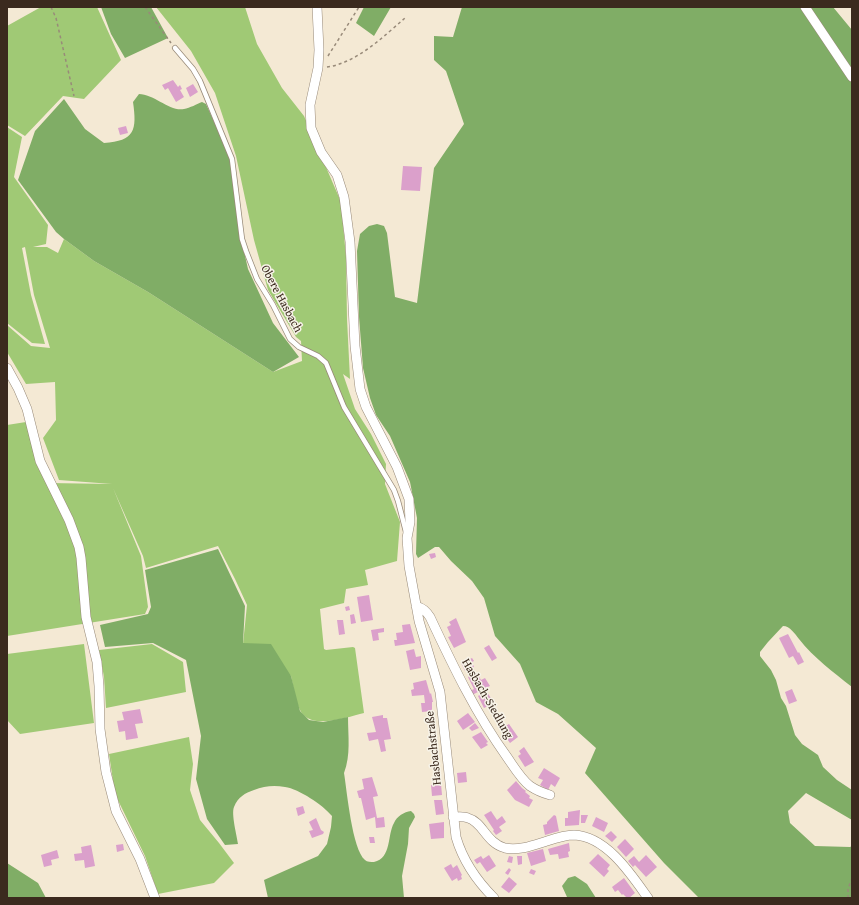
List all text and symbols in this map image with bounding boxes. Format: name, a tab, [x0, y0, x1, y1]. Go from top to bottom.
street label: Obere Hasbach	[257, 263, 305, 335]
street label: Hasbach-Siedlung	[458, 656, 516, 742]
street label: Hasbachstraße	[423, 710, 445, 786]

